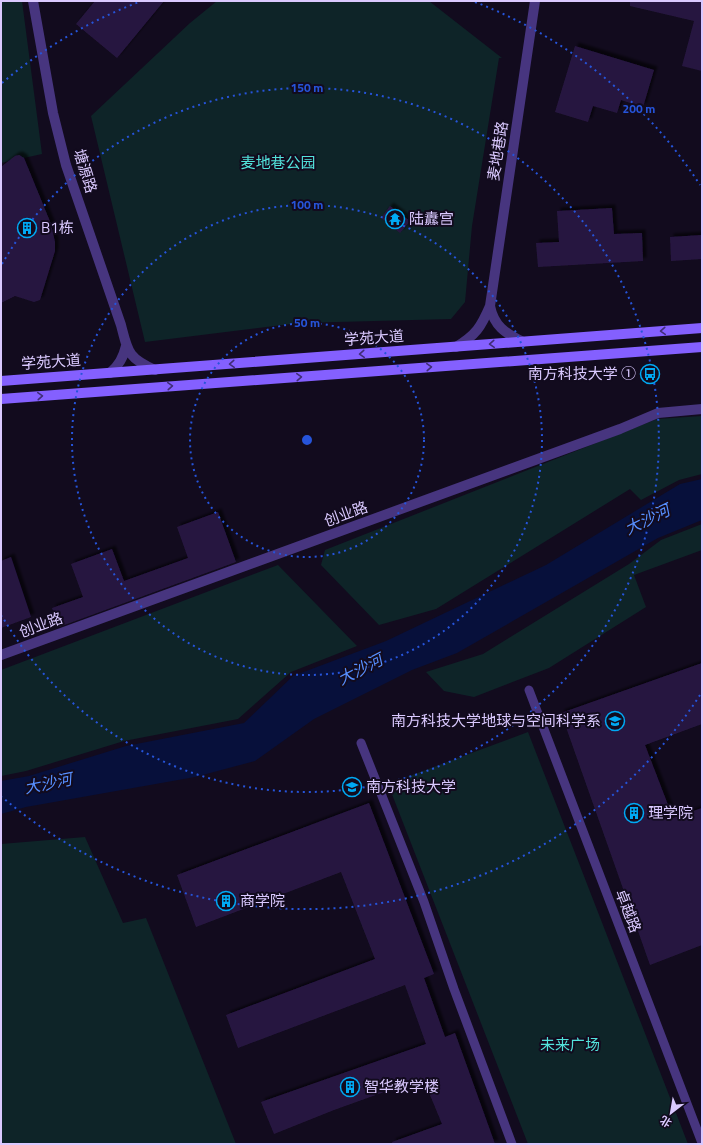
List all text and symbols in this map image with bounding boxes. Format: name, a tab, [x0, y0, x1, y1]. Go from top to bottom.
text: 150 m	[291, 78, 323, 97]
text: 200 m	[623, 99, 655, 118]
street label: 麦地巷路	[481, 119, 514, 182]
street label: 塘源路	[68, 146, 103, 196]
park label: 麦地巷公园	[240, 151, 316, 174]
text: 100 m	[291, 195, 323, 214]
place label: 陆纛宫	[409, 207, 454, 230]
temple icon: 陆纛宫	[384, 208, 406, 230]
place label: B1栋	[41, 216, 74, 239]
building icon: B1栋	[16, 217, 38, 239]
text: 50 m	[294, 313, 320, 332]
street label: 学苑大道	[343, 324, 405, 351]
one-way arrow	[660, 327, 666, 336]
one-way arrow	[489, 340, 495, 349]
street label: 学苑大道	[20, 348, 82, 375]
one-way arrow	[359, 349, 365, 358]
one-way arrow	[229, 359, 235, 368]
place label: 南方科技大学 ①	[528, 362, 636, 385]
one-way arrow	[426, 363, 432, 372]
bus stop icon: 南方科技大学 ①	[639, 363, 661, 385]
one-way arrow	[296, 372, 302, 381]
one-way arrow	[167, 382, 173, 391]
one-way arrow	[37, 391, 43, 400]
centre of rings	[300, 433, 314, 447]
street label: 创业路	[321, 495, 371, 532]
water label: 大沙河	[620, 496, 677, 540]
street label: 创业路	[16, 606, 66, 643]
water label: 大沙河	[333, 646, 389, 691]
place label: 南方科技大学地球与空间科学系	[391, 709, 601, 732]
school or university icon: 南方科技大学地球与空间科学系	[604, 710, 626, 732]
water label: 大沙河	[22, 766, 77, 799]
place label: 南方科技大学	[366, 775, 456, 798]
school or university icon: 南方科技大学	[341, 776, 363, 798]
place label: 理学院	[648, 801, 693, 824]
building icon: 理学院	[623, 802, 645, 824]
street label: 卓越路	[610, 886, 647, 936]
place label: 商学院	[240, 889, 285, 912]
building icon: 商学院	[215, 890, 237, 912]
park label: 未来广场	[540, 1033, 600, 1056]
place label: 智华教学楼	[364, 1075, 439, 1098]
building icon: 智华教学楼	[339, 1076, 361, 1098]
north arrow	[651, 1093, 691, 1133]
text: 北	[657, 1112, 675, 1131]

